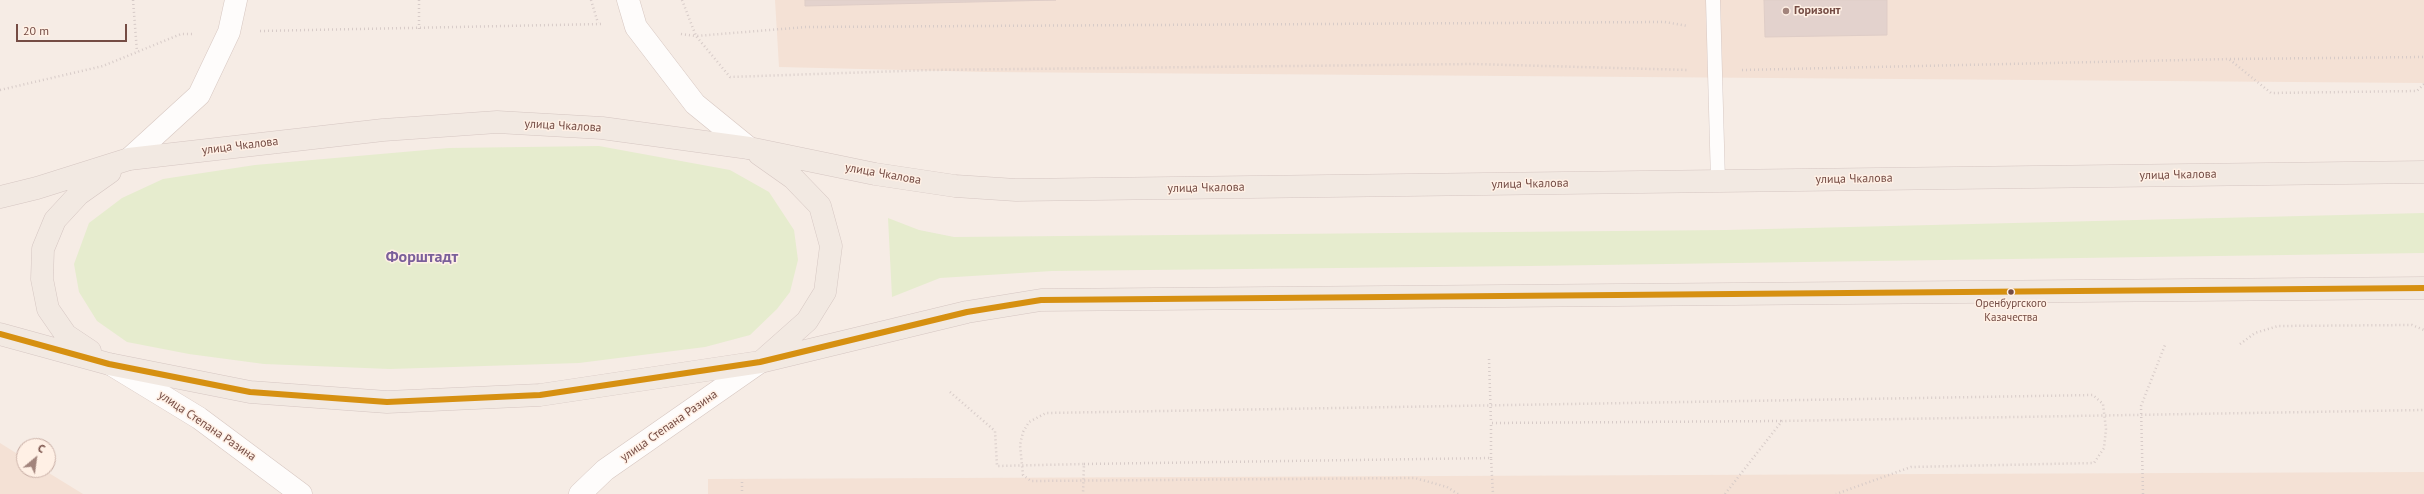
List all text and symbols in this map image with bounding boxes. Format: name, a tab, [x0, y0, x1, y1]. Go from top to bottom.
place label: Горизонт	[1794, 4, 1841, 18]
marker: Горизонт	[1781, 6, 1791, 16]
scale bar	[18, 16, 129, 42]
text: 20 m	[23, 23, 49, 38]
street label: улица Чкалова	[524, 117, 602, 135]
street label: улица Чкалова	[201, 134, 279, 158]
street label: улица Чкалова	[844, 160, 922, 188]
street label: улица Чкалова	[2139, 167, 2217, 183]
street label: улица Чкалова	[1815, 171, 1893, 187]
street label: улица Чкалова	[1491, 176, 1569, 192]
street label: улица Чкалова	[1167, 180, 1245, 196]
district label: Форштадт	[386, 247, 458, 267]
marker: Оренбургского Казачества	[2006, 287, 2016, 297]
place label: Оренбургского Казачества	[1975, 297, 2047, 323]
street label: улица Степана Разина	[618, 387, 720, 465]
street label: улица Степана Разина	[155, 388, 259, 464]
north arrow	[16, 438, 56, 478]
text: С	[35, 441, 47, 456]

